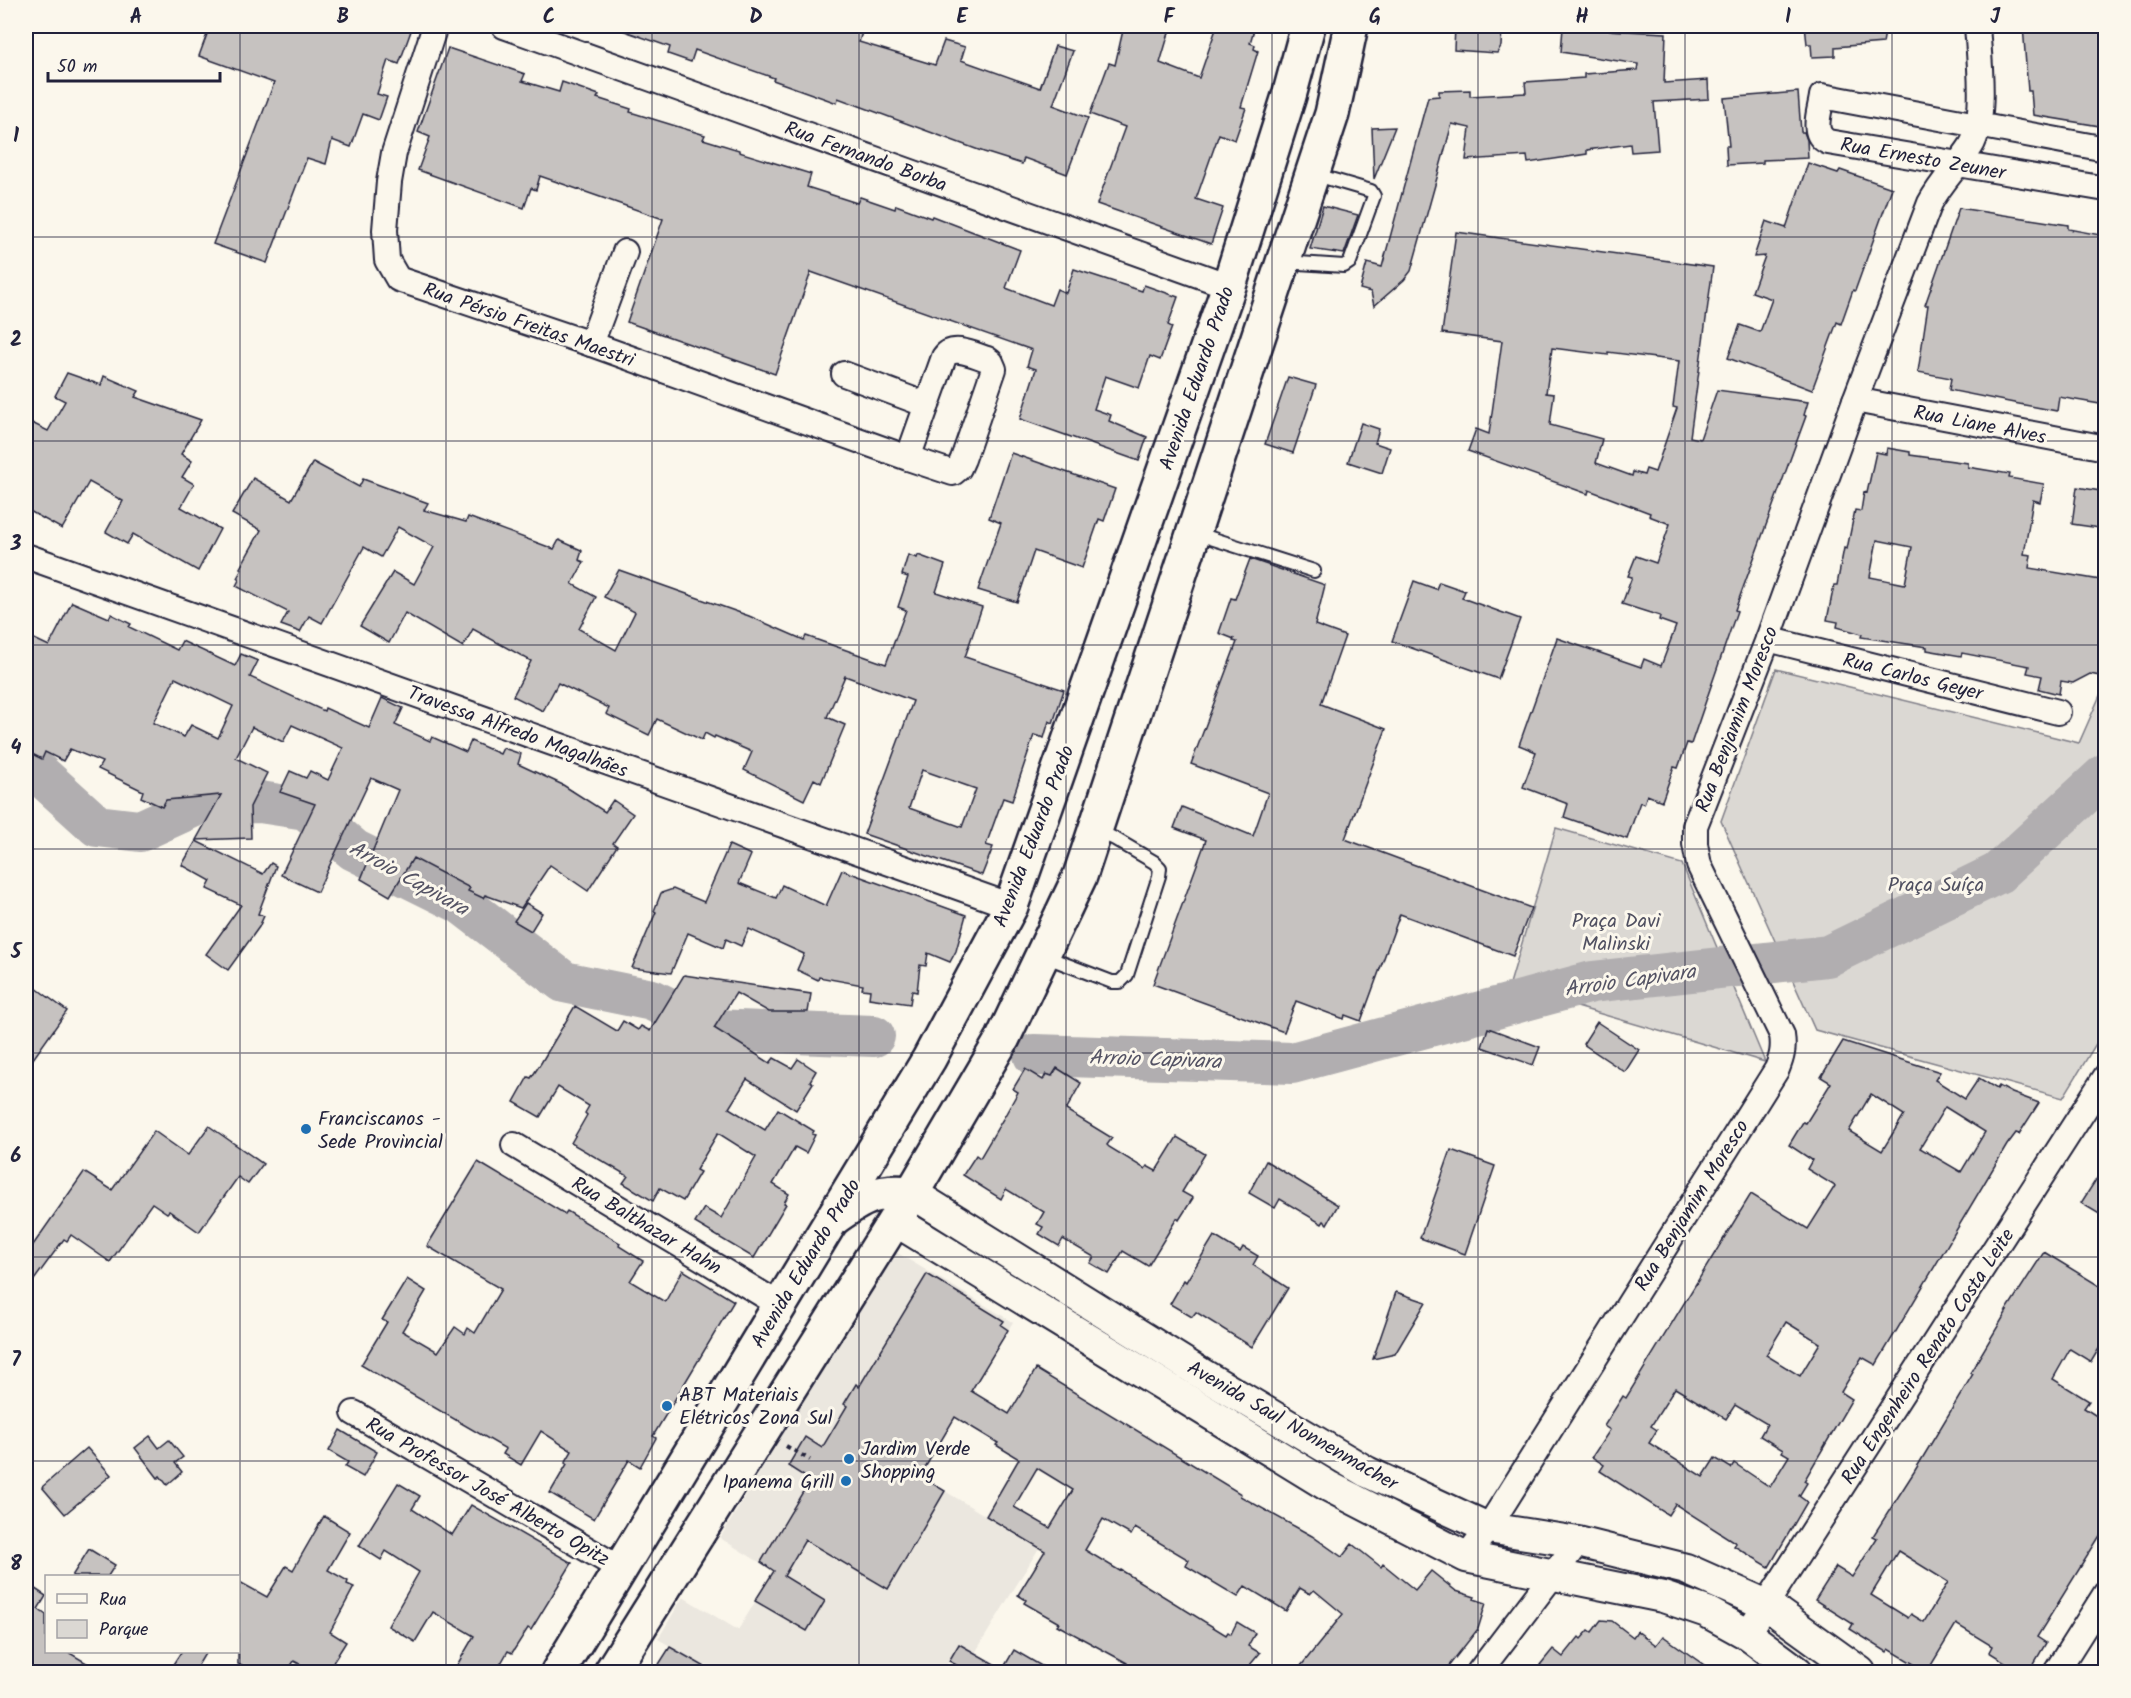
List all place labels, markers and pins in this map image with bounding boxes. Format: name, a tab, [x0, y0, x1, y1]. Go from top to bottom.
place label: Franciscanos - Sede Provincial	[318, 1104, 443, 1159]
marker: Franciscanos - Sede Provincial	[299, 1122, 313, 1136]
place label: ABT Materiais Elétricos Zona Sul	[679, 1380, 833, 1435]
marker: ABT Materiais Elétricos Zona Sul	[660, 1399, 674, 1413]
place label: Jardim Verde Shopping	[861, 1434, 970, 1489]
marker: Jardim Verde Shopping	[842, 1452, 856, 1466]
place label: Ipanema Grill	[722, 1467, 834, 1499]
marker: Ipanema Grill	[839, 1474, 853, 1488]

